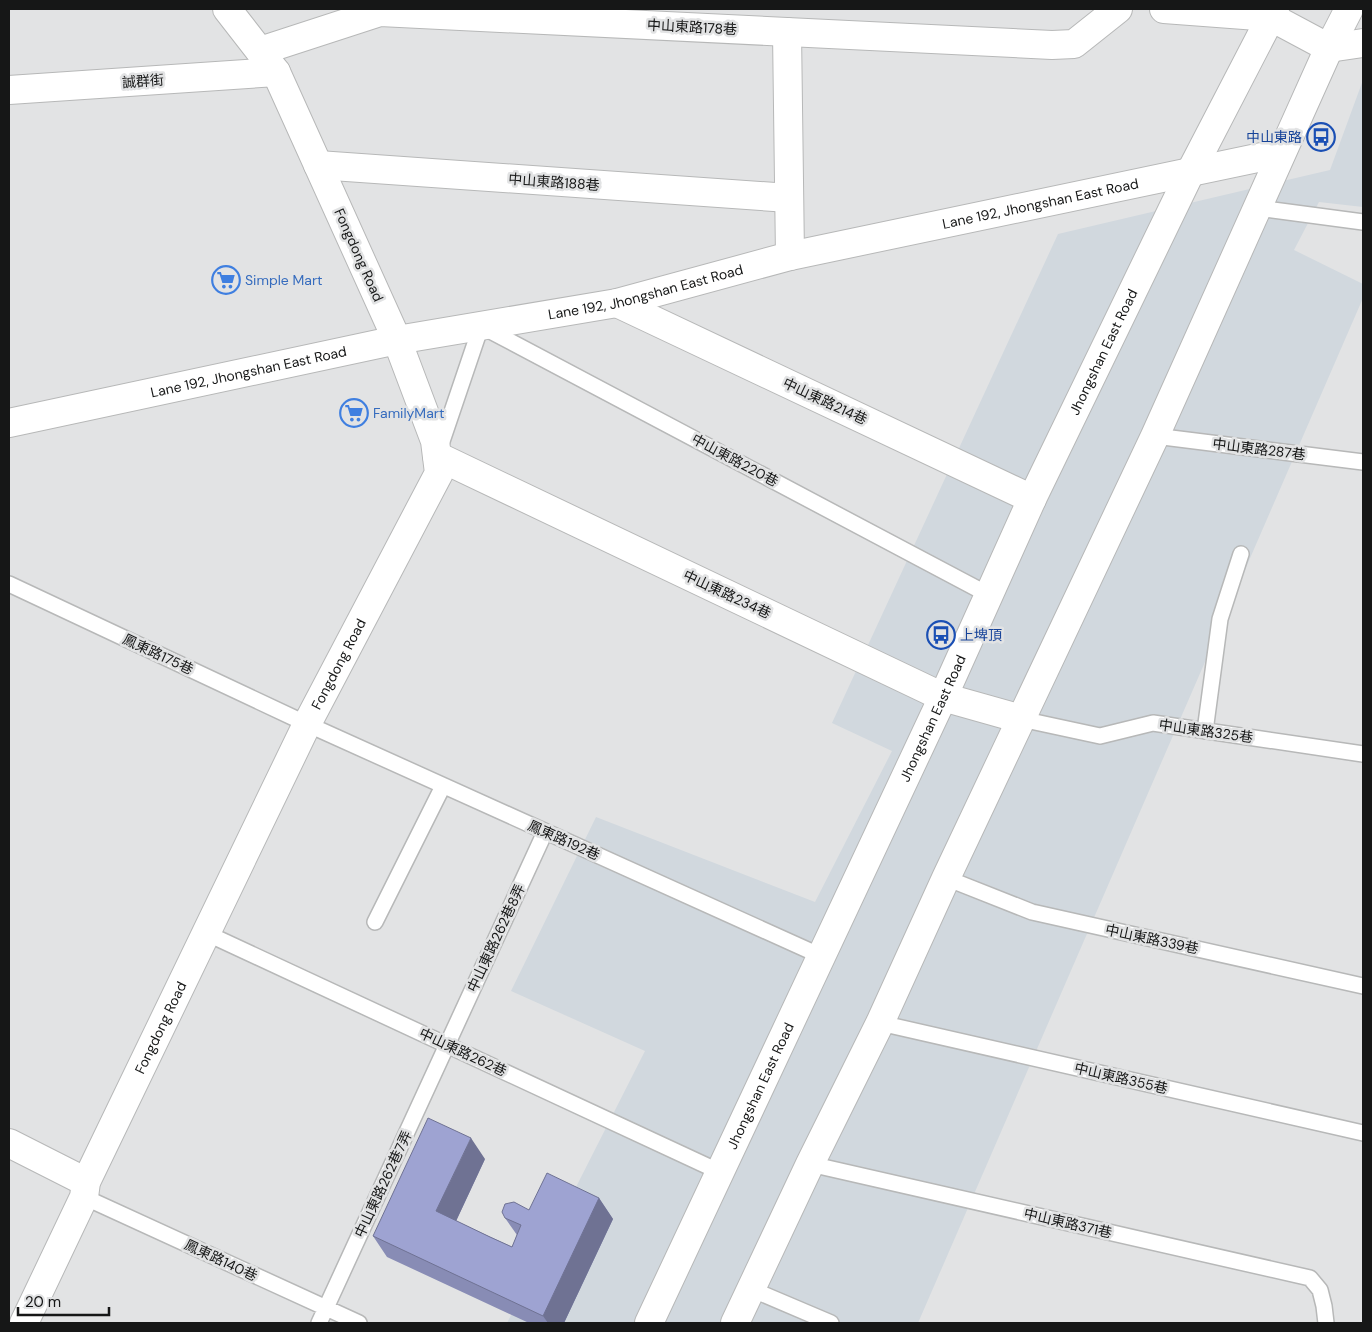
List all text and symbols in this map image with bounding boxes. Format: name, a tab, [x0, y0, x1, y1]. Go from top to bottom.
street label: 中山東路178巷	[647, 16, 737, 38]
street label: 誠群街	[121, 71, 165, 91]
bus stop icon: 中山東路	[1306, 122, 1336, 152]
place label: 中山東路	[1246, 128, 1302, 146]
street label: 中山東路188巷	[508, 170, 600, 194]
street label: Lane 192, Jhongshan East Road	[941, 174, 1140, 233]
street label: Fongdong Road	[330, 206, 388, 304]
street label: Lane 192, Jhongshan East Road	[547, 260, 745, 323]
supermarket icon: Simple Mart	[211, 265, 241, 295]
place label: Simple Mart	[245, 271, 323, 289]
street label: Jhongshan East Road	[1065, 286, 1141, 418]
street label: Lane 192, Jhongshan East Road	[149, 342, 348, 401]
street label: 中山東路214巷	[780, 374, 870, 428]
supermarket icon: FamilyMart	[339, 398, 369, 428]
place label: FamilyMart	[373, 404, 444, 422]
street label: 中山東路220巷	[689, 430, 781, 490]
street label: 中山東路287巷	[1212, 434, 1306, 464]
street label: 中山東路234巷	[680, 566, 774, 622]
street label: Fongdong Road	[307, 615, 370, 713]
bus stop icon: 上埤頂	[926, 620, 956, 650]
place label: 上埤頂	[960, 626, 1002, 644]
street label: 鳳東路175巷	[120, 630, 196, 678]
street label: Jhongshan East Road	[896, 652, 970, 785]
street label: 中山東路325巷	[1158, 715, 1254, 747]
street label: 鳳東路192巷	[525, 816, 603, 864]
street label: 中山東路262巷8弄	[463, 881, 529, 995]
street label: 中山東路339巷	[1104, 920, 1200, 958]
street label: Fongdong Road	[131, 979, 190, 1077]
street label: Jhongshan East Road	[723, 1020, 798, 1152]
street label: 中山東路262巷	[416, 1024, 510, 1080]
street label: 中山東路355巷	[1073, 1059, 1169, 1097]
street label: 中山東路262巷7弄	[350, 1128, 416, 1240]
street label: 中山東路371巷	[1022, 1204, 1114, 1242]
street label: 鳳東路140巷	[182, 1235, 260, 1285]
scale bar	[18, 1284, 109, 1316]
text: 20 m	[25, 1292, 61, 1312]

